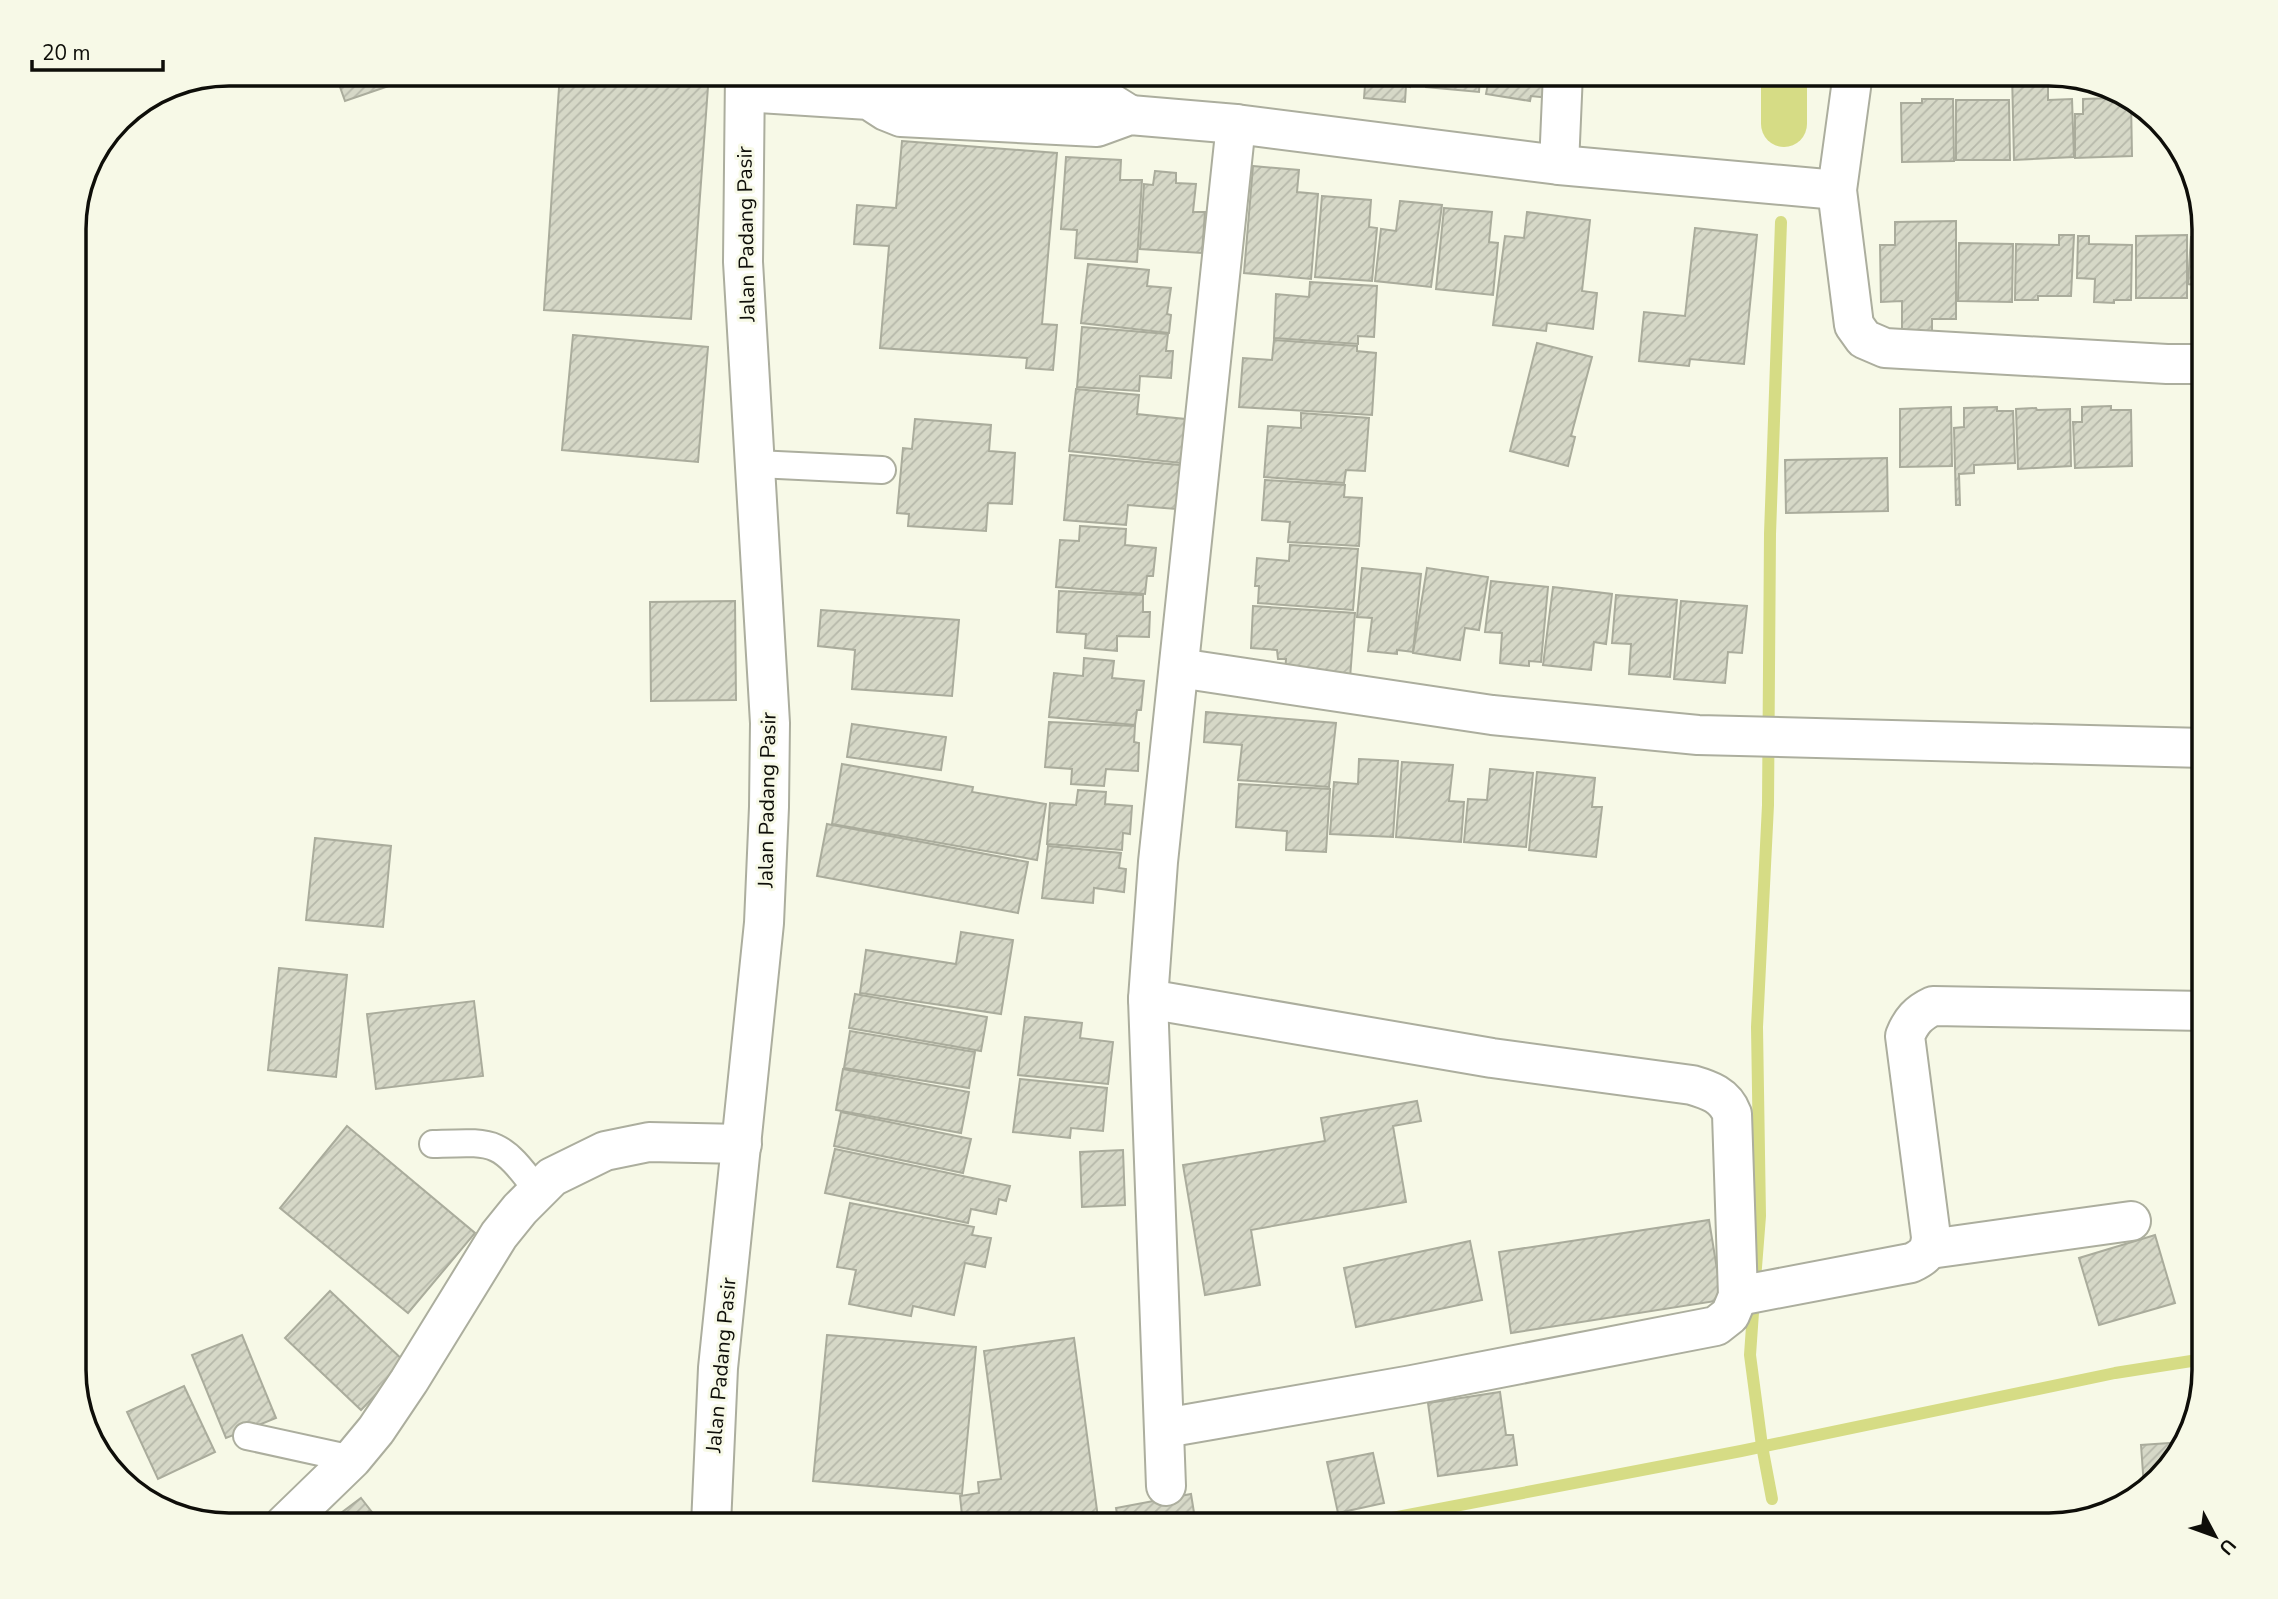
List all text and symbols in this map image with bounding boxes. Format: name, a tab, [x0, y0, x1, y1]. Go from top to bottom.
scale bar	[32, 28, 163, 72]
text: 20 m	[42, 39, 91, 67]
street label: Jalan Padang Pasir	[730, 145, 762, 323]
street label: Jalan Padang Pasir	[751, 711, 783, 889]
street label: Jalan Padang Pasir	[699, 1276, 743, 1455]
north arrow	[2180, 1501, 2250, 1571]
text: U	[2213, 1533, 2241, 1560]

